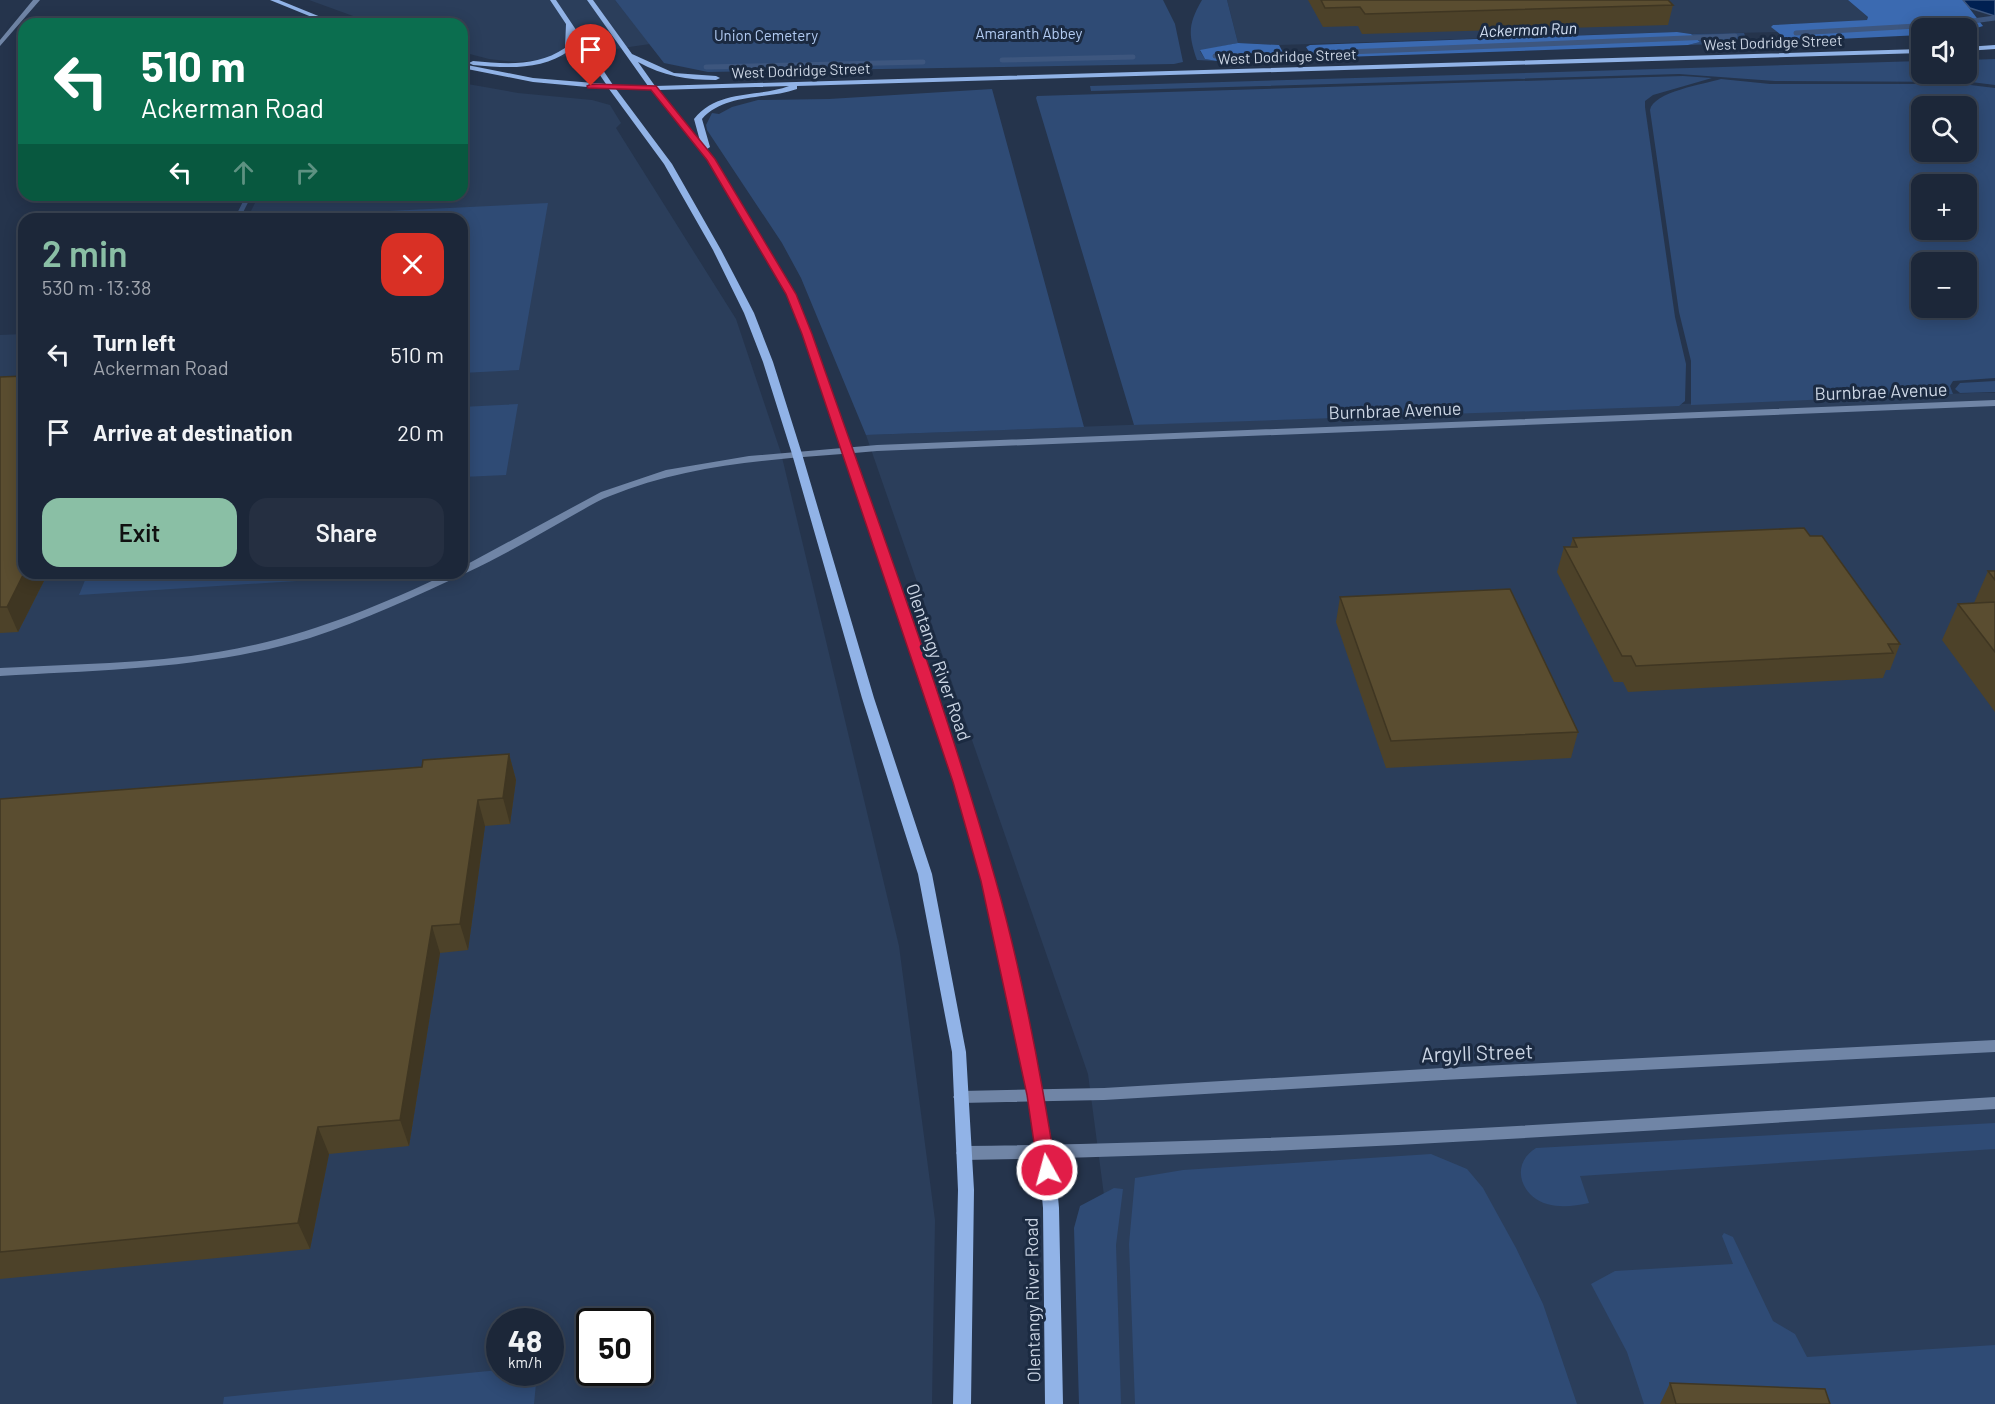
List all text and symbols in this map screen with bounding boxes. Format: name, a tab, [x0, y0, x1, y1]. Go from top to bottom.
water label: Ackerman Run	[1479, 18, 1577, 40]
map controls	[1911, 18, 1977, 318]
button: sound	[1911, 18, 1977, 84]
pin	[565, 24, 616, 86]
park label: Amaranth Abbey	[976, 24, 1083, 42]
park label: Union Cemetery	[714, 26, 818, 44]
street label: West Dodridge Street	[1703, 31, 1843, 53]
icon: arrive	[574, 33, 607, 66]
text: 510 m	[141, 40, 245, 90]
icon: left	[42, 42, 120, 120]
street label: West Dodridge Street	[1217, 45, 1357, 67]
street label: West Dodridge Street	[731, 59, 871, 81]
text: Ackerman Road	[141, 91, 324, 123]
button: search	[1911, 96, 1977, 162]
icon: left	[164, 156, 197, 189]
icon: ahead	[227, 156, 260, 189]
icon: right	[290, 156, 323, 189]
button: +	[1911, 174, 1977, 240]
text: 2 min	[42, 231, 128, 274]
button: close	[381, 233, 444, 296]
button: −	[1911, 252, 1977, 318]
text: 530 m · 13:38	[42, 275, 151, 299]
text: Turn left	[93, 329, 176, 355]
icon: left	[42, 338, 75, 371]
text: 510 m	[391, 341, 444, 367]
text: Ackerman Road	[93, 355, 229, 379]
street label: Burnbrae Avenue	[1814, 378, 1948, 404]
street label: Burnbrae Avenue	[1328, 397, 1462, 423]
icon: arrive	[42, 416, 75, 449]
text: Arrive at destination	[93, 419, 292, 445]
text: 20 m	[397, 419, 444, 445]
button: Exit	[42, 498, 237, 567]
button: Share	[249, 498, 444, 567]
street label: Olentangy River Road	[902, 580, 976, 744]
street label: Argyll Street	[1420, 1038, 1534, 1066]
position arrow	[1015, 1138, 1079, 1202]
street label: Olentangy River Road	[1020, 1217, 1044, 1383]
speed limit sign: 50	[576, 1308, 654, 1386]
text: 48	[508, 1322, 542, 1358]
text: km/h	[508, 1353, 542, 1371]

